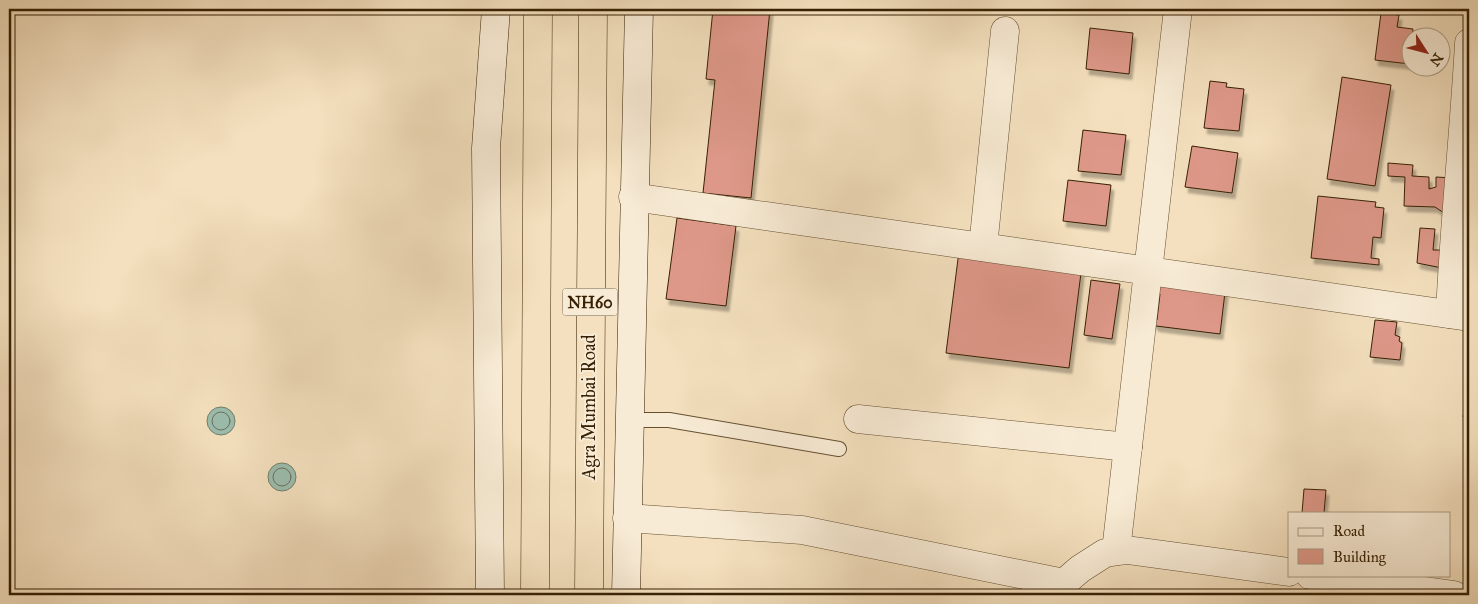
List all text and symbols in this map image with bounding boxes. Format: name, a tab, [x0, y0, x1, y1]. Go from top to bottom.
north arrow	[1400, 28, 1450, 78]
text: N	[1426, 50, 1446, 69]
road number: NH60	[562, 288, 618, 316]
street label: Agra Mumbai Road	[578, 334, 601, 481]
legend	[1288, 512, 1450, 576]
text: Road	[1333, 522, 1365, 540]
text: Building	[1333, 548, 1387, 566]

